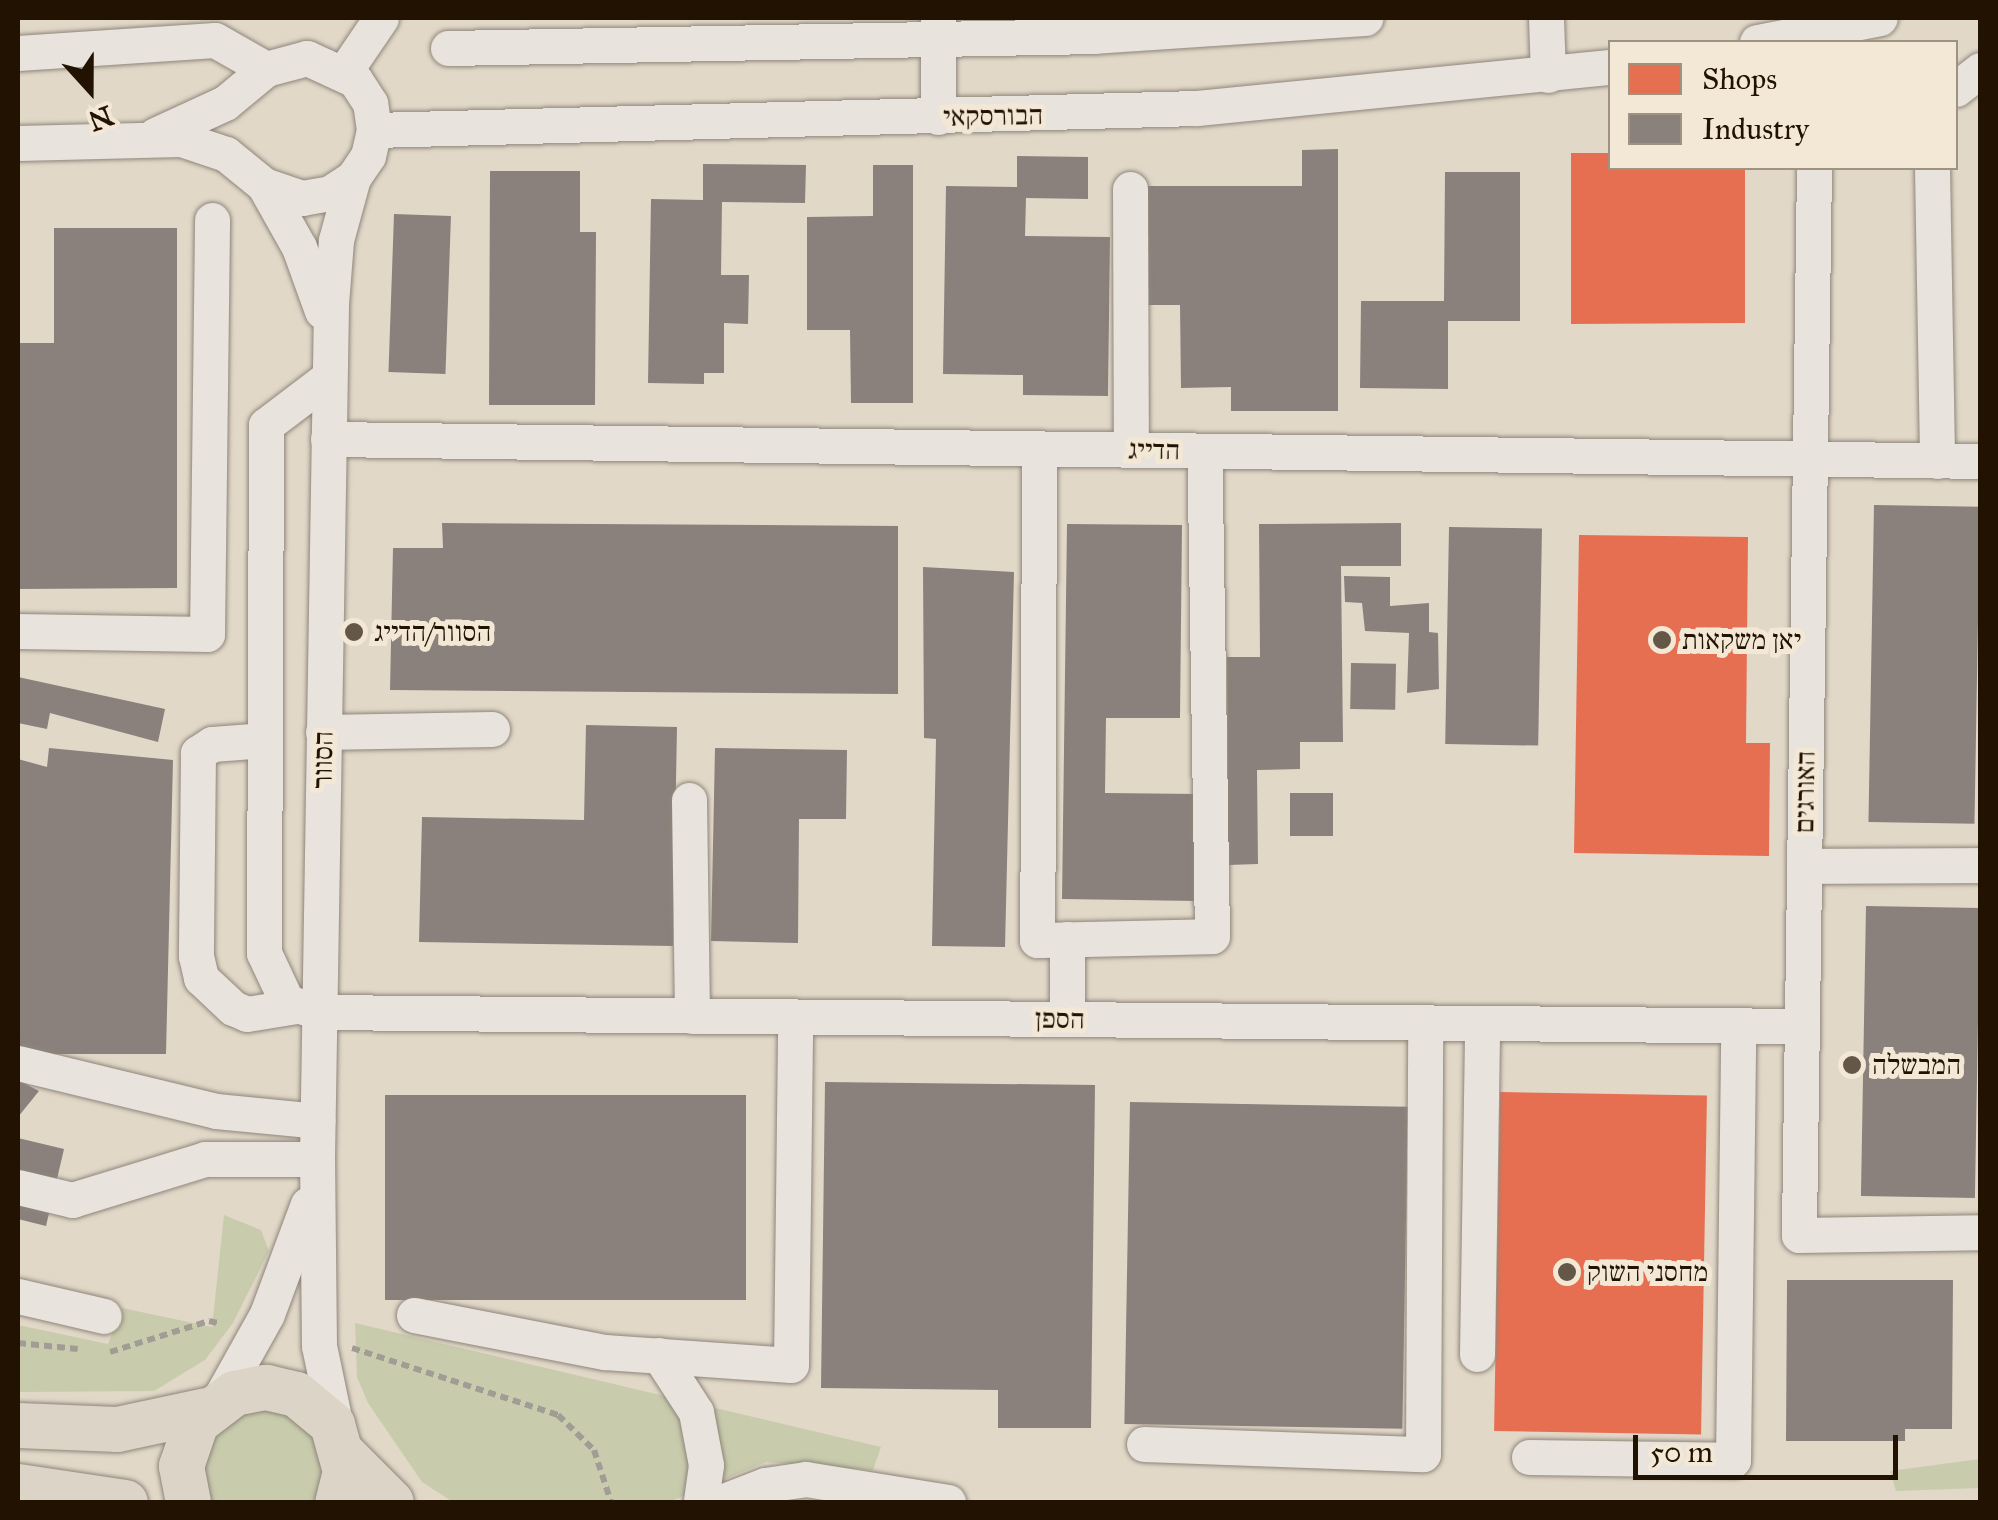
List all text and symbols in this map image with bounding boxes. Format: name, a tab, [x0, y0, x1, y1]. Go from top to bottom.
north arrow	[40, 40, 140, 140]
legend	[1608, 40, 1958, 170]
text: Shops	[1702, 61, 1777, 97]
text: N	[84, 98, 118, 139]
street label: הבורסקאי	[943, 98, 1043, 134]
text: Industry	[1702, 111, 1809, 147]
street label: הדייג	[1128, 433, 1180, 467]
place label: הסוור/הדייג	[374, 615, 491, 649]
marker: הסוור/הדייג	[343, 621, 365, 643]
place label: יאן משקאות	[1682, 623, 1801, 657]
marker: יאן משקאות	[1651, 629, 1673, 651]
street label: הסוור	[306, 731, 340, 789]
street label: האורגים	[1787, 751, 1823, 833]
street label: הספן	[1035, 1002, 1085, 1036]
place label: המבשלה	[1872, 1048, 1961, 1082]
marker: המבשלה	[1841, 1054, 1863, 1076]
place label: מחסני השוק	[1587, 1255, 1708, 1289]
marker: מחסני השוק	[1556, 1261, 1578, 1283]
scale bar	[1638, 1415, 1903, 1477]
text: 50 m	[1650, 1434, 1713, 1470]

